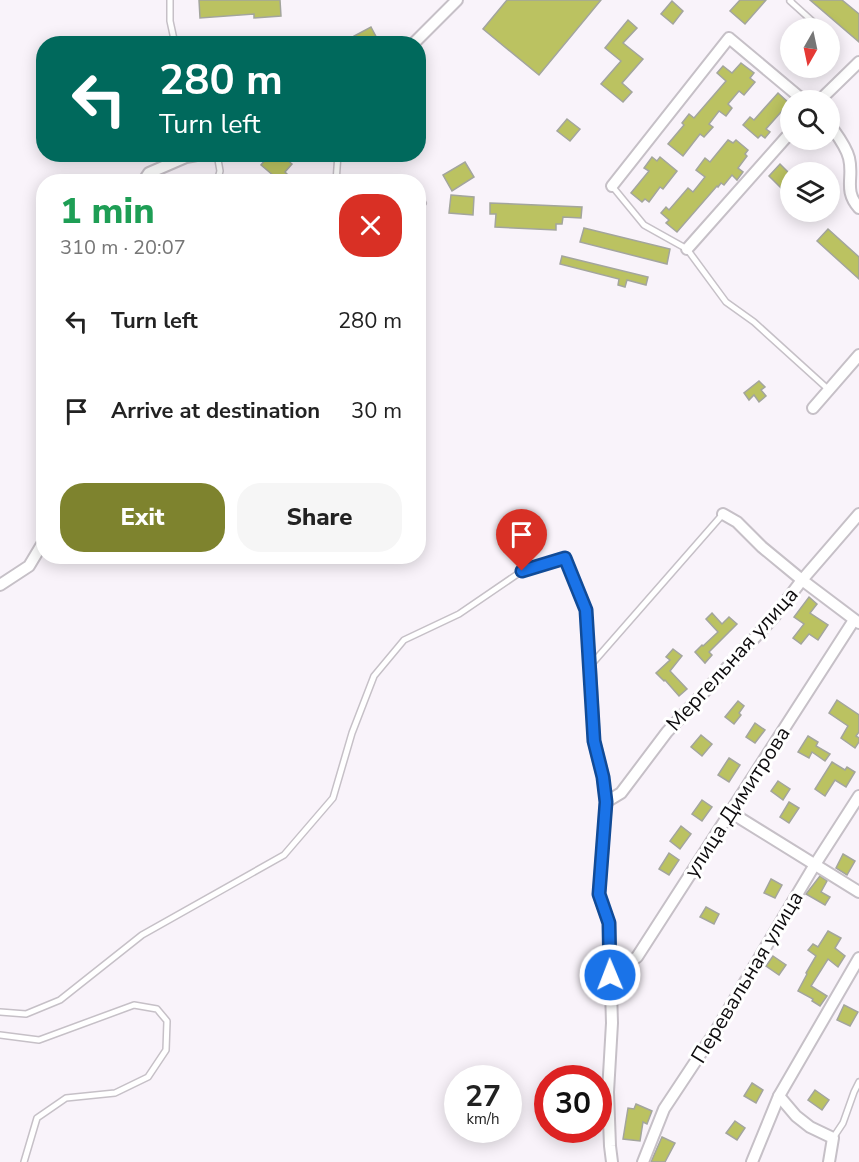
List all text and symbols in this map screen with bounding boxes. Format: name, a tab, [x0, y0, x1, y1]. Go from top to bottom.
north arrow	[780, 18, 840, 78]
map controls	[780, 18, 840, 222]
text: 280 m	[159, 52, 283, 109]
icon: left	[60, 60, 138, 138]
button: search	[780, 90, 840, 150]
text: Turn left	[159, 106, 260, 143]
button: layers	[780, 162, 840, 222]
text: 1 min	[60, 187, 155, 236]
button: close	[339, 194, 402, 257]
text: 310 m · 20:07	[60, 234, 186, 261]
icon: left	[60, 305, 93, 338]
text: Turn left	[111, 306, 198, 336]
text: 280 m	[338, 306, 402, 336]
icon: arrive	[60, 395, 93, 428]
text: Arrive at destination	[111, 396, 320, 426]
text: 30 m	[351, 396, 402, 426]
button: Exit	[60, 483, 225, 552]
button: Share	[237, 483, 402, 552]
pin	[496, 509, 547, 571]
icon: arrive	[505, 518, 538, 551]
street label: Мергельная улица	[660, 581, 804, 737]
street label: улица Димитрова	[678, 721, 796, 883]
street label: Перевальная улица	[684, 886, 810, 1068]
position arrow	[578, 943, 642, 1007]
speed limit sign: 30	[534, 1065, 612, 1143]
text: 27	[465, 1076, 501, 1117]
text: km/h	[466, 1109, 500, 1129]

